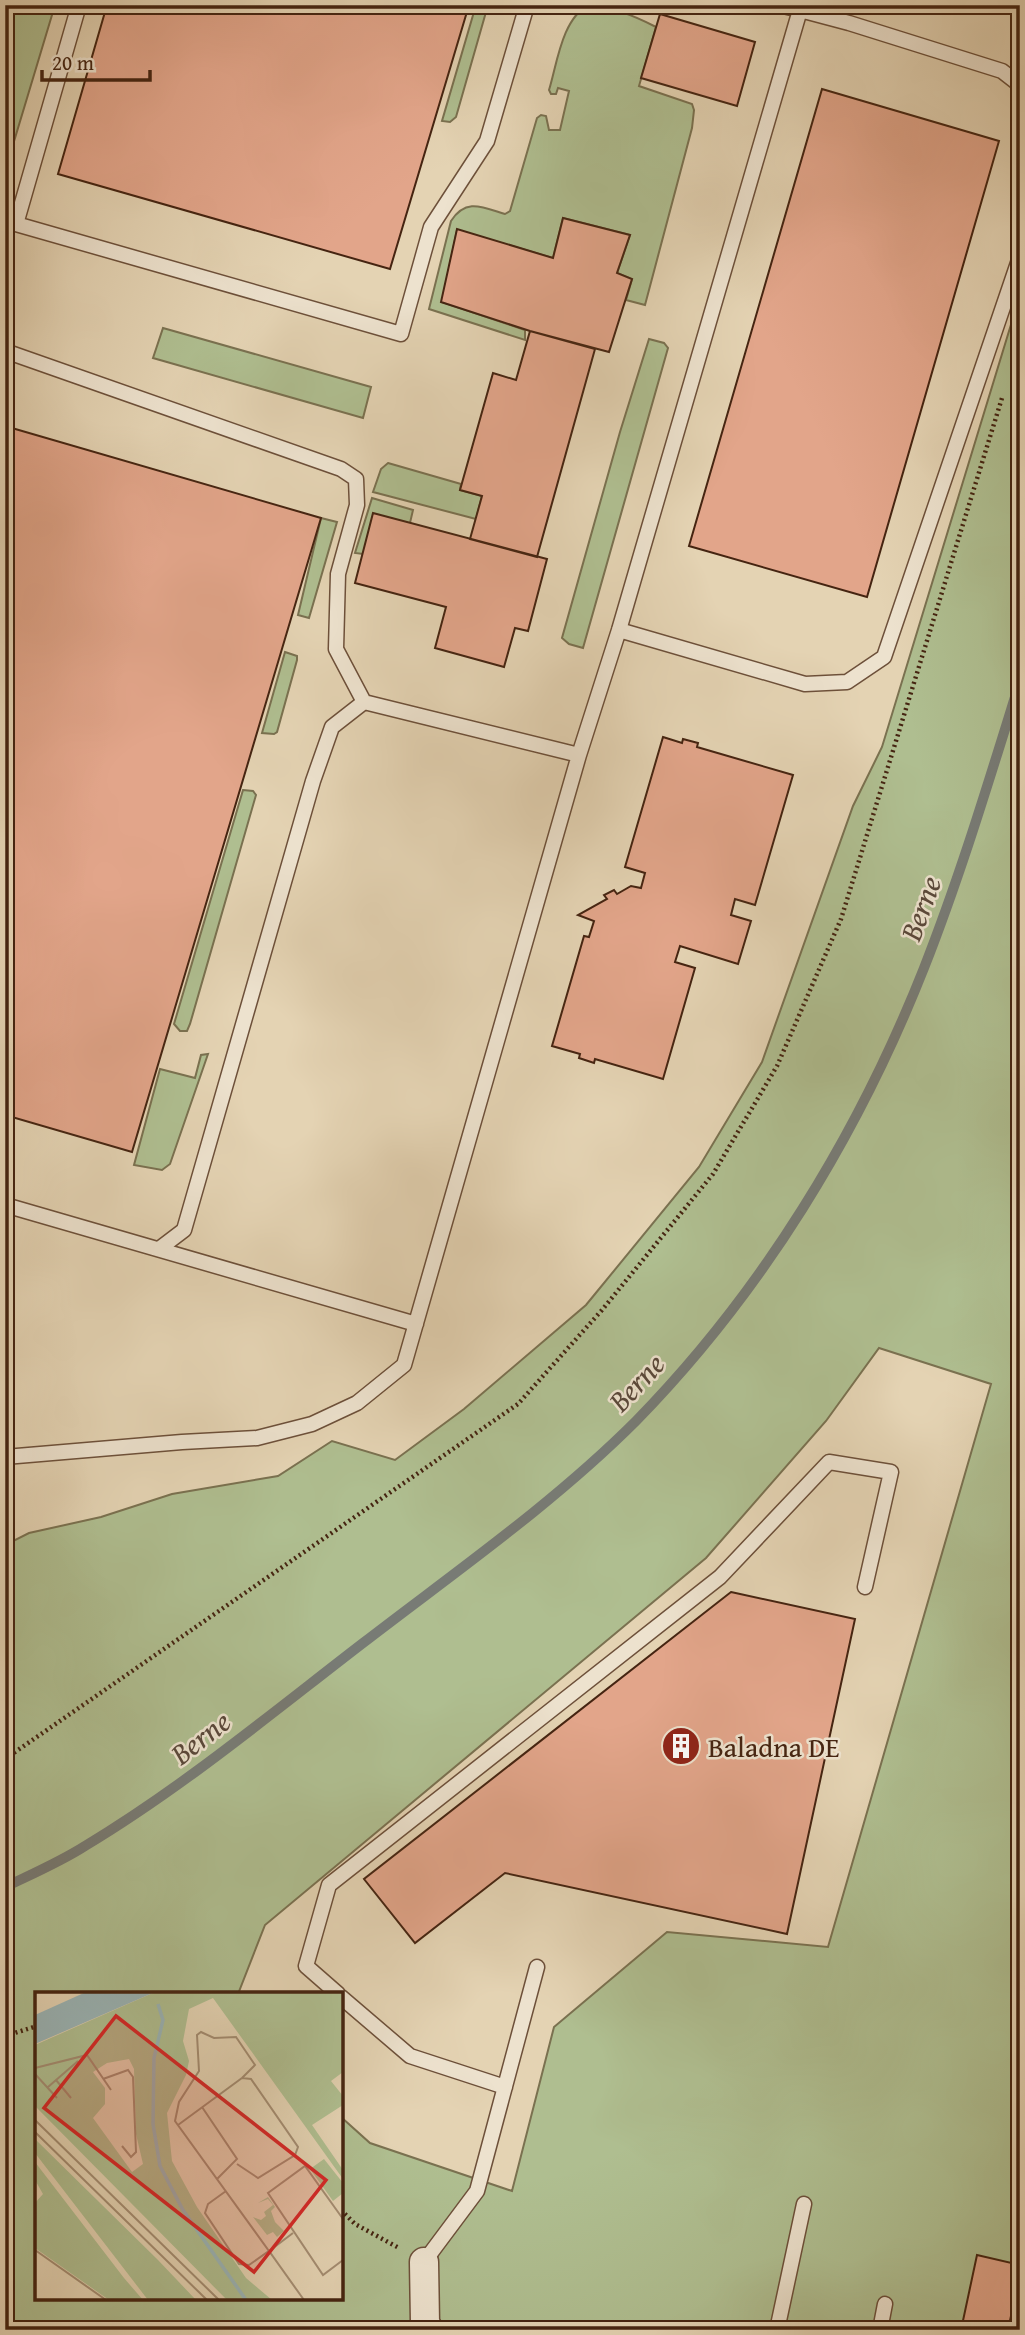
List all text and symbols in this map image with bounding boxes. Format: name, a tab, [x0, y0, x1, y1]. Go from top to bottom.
scale bar	[42, 38, 150, 82]
text: 20 m	[52, 47, 94, 78]
water label: Berne	[888, 870, 952, 947]
water label: Berne	[597, 1343, 675, 1422]
water label: Berne	[160, 1699, 239, 1775]
building icon: Baladna DE	[660, 1725, 702, 1767]
place label: Baladna DE	[708, 1726, 839, 1767]
inset map	[35, 1992, 343, 2300]

